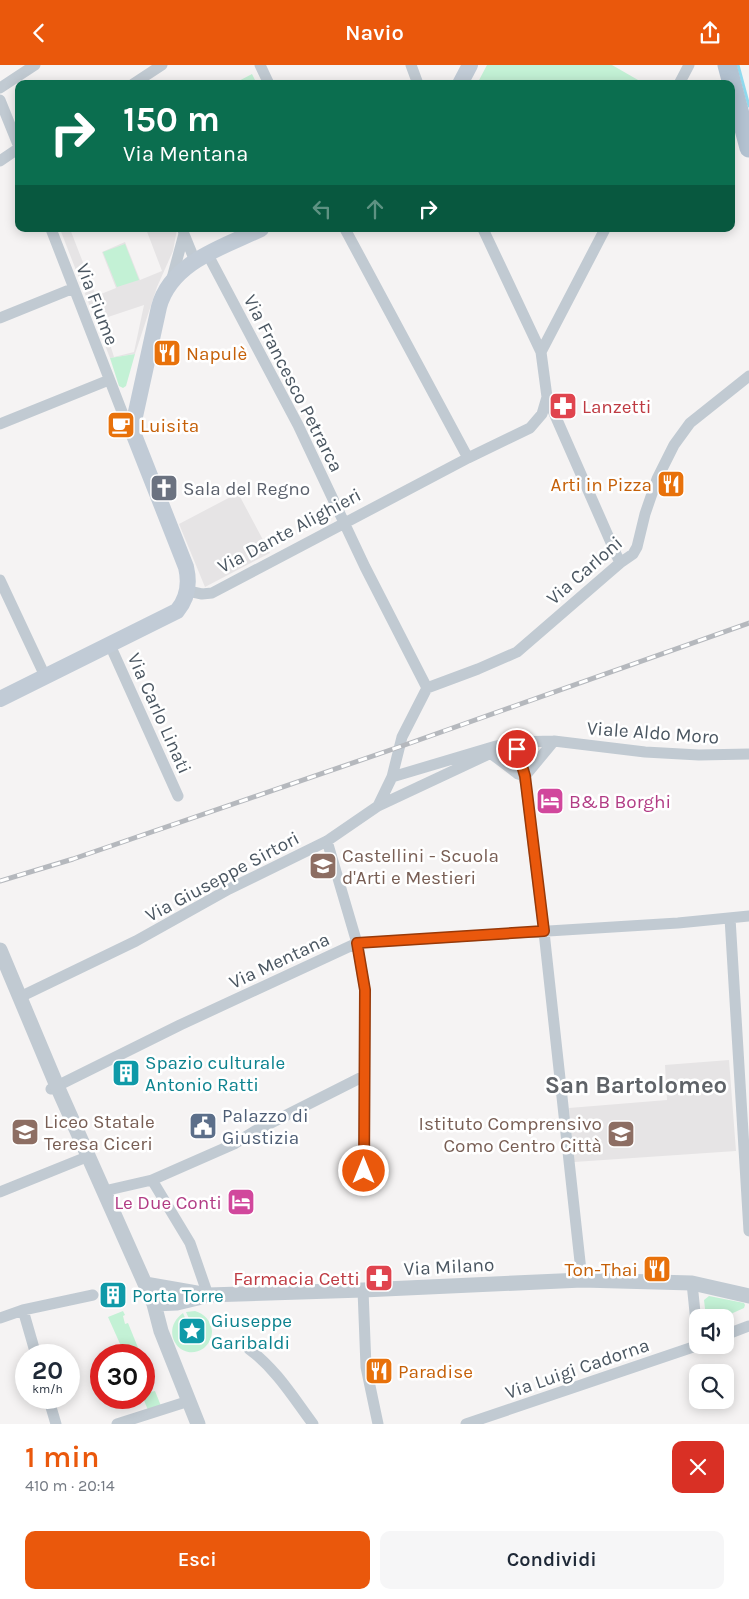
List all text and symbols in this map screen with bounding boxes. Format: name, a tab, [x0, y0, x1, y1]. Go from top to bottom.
icon: back	[25, 19, 53, 47]
icon: share	[696, 19, 724, 47]
text: Navio	[345, 20, 404, 46]
text: 150 m	[123, 99, 220, 140]
icon: right	[40, 100, 105, 165]
text: Via Mentana	[123, 141, 248, 167]
icon: left	[308, 195, 336, 223]
icon: ahead	[361, 195, 389, 223]
icon: right	[414, 195, 442, 223]
street label: Via Fiume	[71, 260, 123, 348]
street label: Via Francesco Petrarca	[239, 291, 347, 476]
restaurant icon: Napulè	[152, 338, 182, 368]
place label: Napulè	[186, 343, 247, 365]
pharmacy icon: Lanzetti	[548, 391, 578, 421]
place label: Lanzetti	[582, 396, 652, 418]
cafe icon: Luisita	[106, 410, 136, 440]
place label: Luisita	[140, 415, 199, 437]
restaurant icon: Arti in Pizza	[656, 469, 686, 499]
church icon: Sala del Regno	[149, 473, 179, 503]
place label: Arti in Pizza	[551, 474, 652, 496]
place label: Sala del Regno	[183, 478, 310, 500]
street label: Via Dante Alighieri	[214, 484, 365, 578]
street label: Via Carloni	[542, 532, 627, 610]
street label: Via Carlo Linati	[123, 650, 196, 777]
street label: Viale Aldo Moro	[586, 717, 720, 749]
pin	[496, 728, 538, 770]
icon: arrive	[503, 735, 531, 763]
hotel icon: B&B Borghi	[535, 786, 565, 816]
place label: B&B Borghi	[569, 791, 671, 813]
street label: Via Giuseppe Sirtori	[142, 827, 303, 927]
place label: Castellini - Scuola d'Arti e Mestieri	[342, 845, 499, 889]
school or university icon: Castellini - Scuola d'Arti e Mestieri	[308, 851, 338, 881]
street label: Via Mentana	[226, 928, 333, 994]
place label: Spazio culturale Antonio Ratti	[145, 1052, 285, 1096]
building icon: Spazio culturale Antonio Ratti	[111, 1058, 141, 1088]
district label: San Bartolomeo	[545, 1071, 727, 1099]
place label: Palazzo di Giustizia	[222, 1105, 309, 1149]
place label: Liceo Statale Teresa Ciceri	[44, 1111, 155, 1155]
public building icon: Palazzo di Giustizia	[188, 1111, 218, 1141]
place label: Istituto Comprensivo Como Centro Città	[419, 1113, 602, 1157]
school or university icon: Liceo Statale Teresa Ciceri	[10, 1117, 40, 1147]
school or university icon: Istituto Comprensivo Como Centro Città	[606, 1119, 636, 1149]
position arrow	[337, 1144, 389, 1196]
hotel icon: Le Due Conti	[226, 1187, 256, 1217]
place label: Le Due Conti	[114, 1192, 222, 1214]
street label: Via Milano	[403, 1254, 495, 1280]
restaurant icon: Ton-Thai	[642, 1254, 672, 1284]
place label: Ton-Thai	[564, 1259, 638, 1281]
pharmacy icon: Farmacia Cetti	[364, 1263, 394, 1293]
place label: Farmacia Cetti	[233, 1268, 360, 1290]
building icon: Porta Torre	[98, 1280, 128, 1310]
place label: Porta Torre	[132, 1285, 224, 1307]
map controls	[689, 1309, 734, 1409]
button: sound	[689, 1309, 734, 1354]
place label: Giuseppe Garibaldi	[211, 1310, 292, 1354]
place icon: Giuseppe Garibaldi	[177, 1316, 207, 1346]
street label: Via Luigi Cadorna	[502, 1334, 652, 1404]
speed limit sign: 30	[90, 1344, 155, 1409]
text: 20	[32, 1356, 63, 1385]
restaurant icon: Paradise	[364, 1356, 394, 1386]
place label: Paradise	[398, 1361, 473, 1383]
button: search	[689, 1364, 734, 1409]
text: km/h	[32, 1382, 63, 1396]
text: 1 min	[25, 1439, 99, 1475]
button: close	[672, 1441, 724, 1493]
text: 410 m · 20:14	[25, 1476, 115, 1495]
button: Esci	[25, 1531, 370, 1589]
button: Condividi	[380, 1531, 724, 1589]

